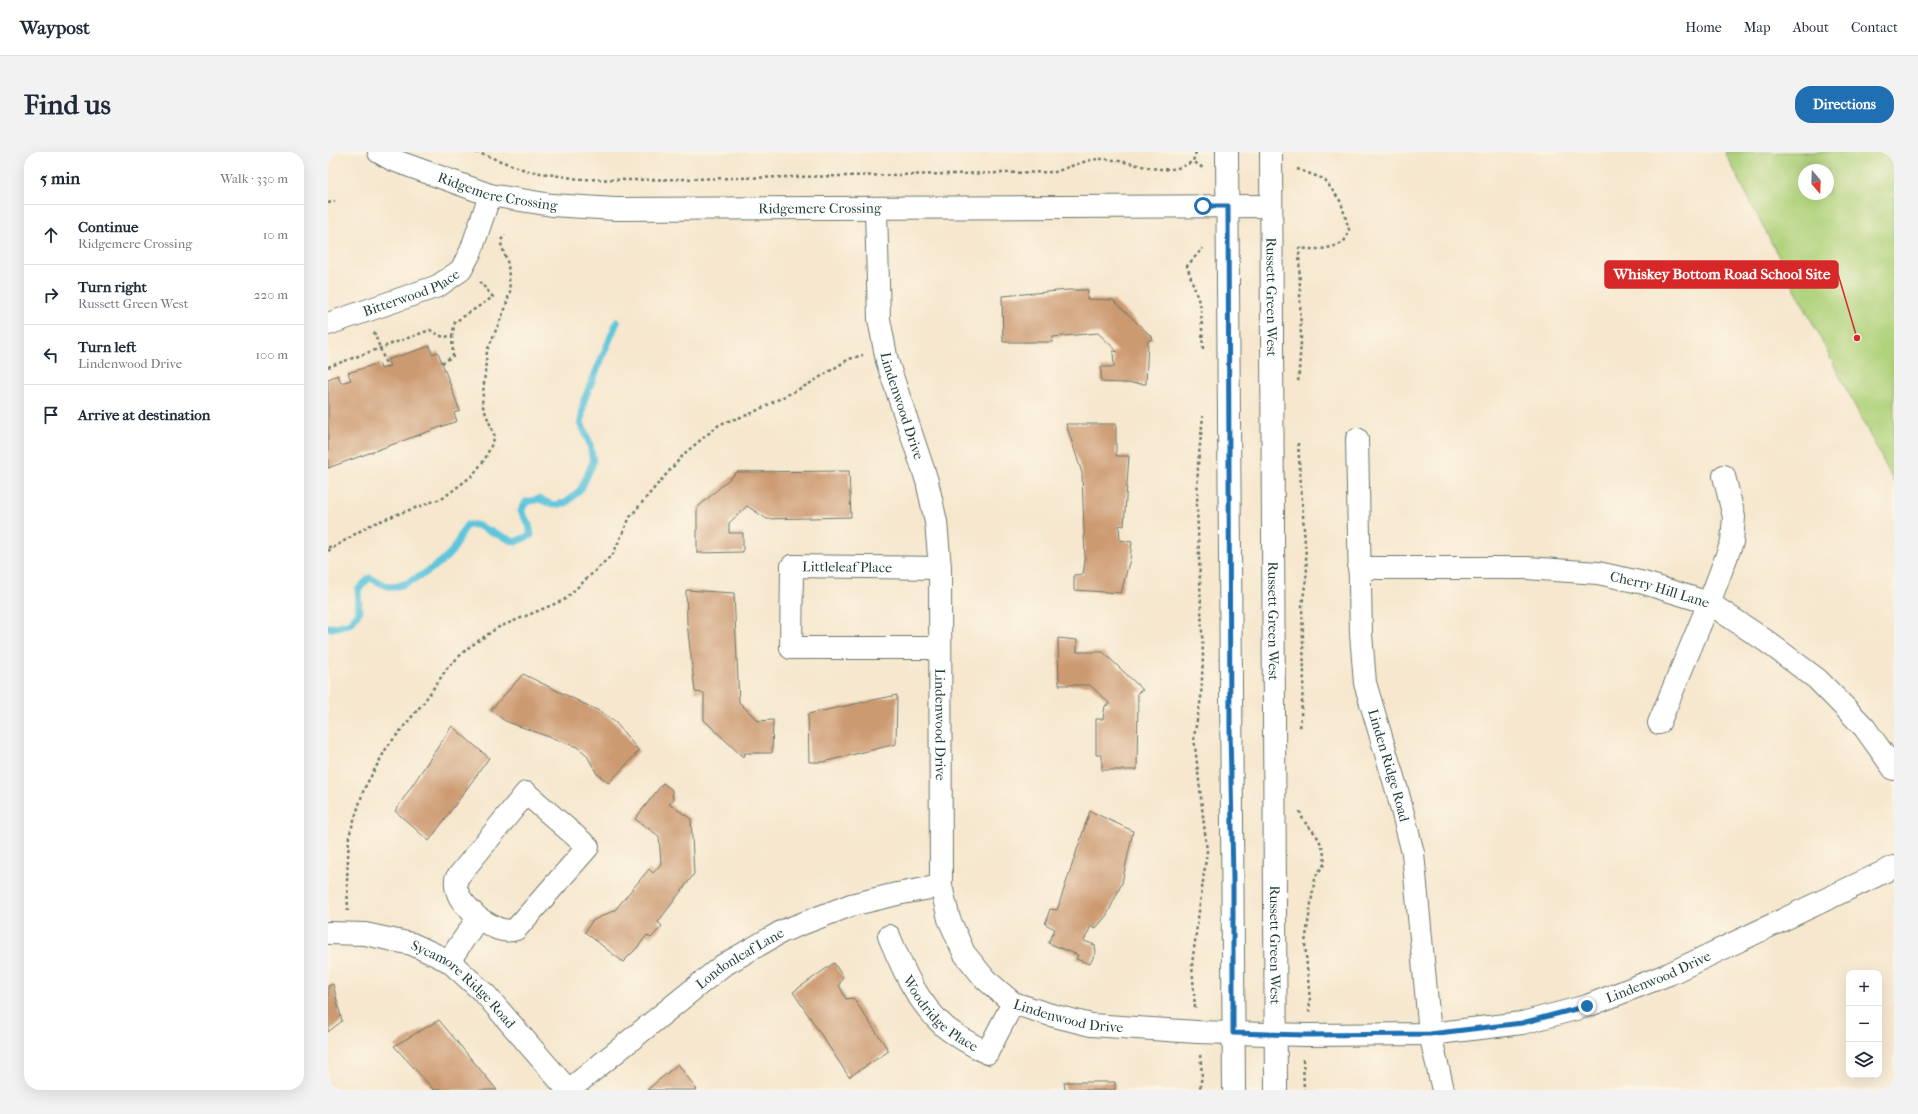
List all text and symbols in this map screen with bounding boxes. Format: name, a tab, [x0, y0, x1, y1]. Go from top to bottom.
text: Waypost	[20, 17, 90, 39]
text: Home	[1685, 19, 1722, 36]
text: Map	[1744, 19, 1771, 36]
text: About	[1793, 19, 1829, 36]
text: Contact	[1851, 19, 1898, 36]
button: Directions	[1795, 86, 1894, 123]
text: Find us	[24, 88, 111, 121]
north arrow	[1798, 164, 1834, 200]
text: 5 min	[40, 168, 80, 188]
street label: Ridgemere Crossing	[436, 168, 559, 214]
text: Walk · 330 m	[220, 171, 288, 186]
route start	[1194, 197, 1212, 215]
street label: Ridgemere Crossing	[758, 199, 882, 217]
text: Continue	[78, 218, 138, 236]
icon: ahead	[40, 224, 62, 246]
text: 10 m	[263, 227, 288, 242]
text: Ridgemere Crossing	[78, 236, 192, 251]
street label: Russett Green West	[1263, 237, 1281, 357]
callout: Whiskey Bottom Road School Site	[1605, 261, 1838, 288]
street label: Bitterwood Place	[361, 265, 463, 320]
text: Whiskey Bottom Road School Site	[1613, 265, 1831, 283]
text: Turn right	[78, 278, 147, 296]
icon: right	[40, 284, 62, 306]
text: 220 m	[254, 287, 288, 302]
text: Russett Green West	[78, 296, 188, 311]
text: Turn left	[78, 338, 136, 356]
icon: left	[40, 344, 62, 366]
text: 100 m	[255, 347, 288, 362]
street label: Lindenwood Drive	[877, 351, 928, 462]
text: Lindenwood Drive	[78, 356, 182, 371]
icon: arrive	[40, 404, 62, 426]
text: Arrive at destination	[78, 406, 210, 424]
street label: Littleleaf Place	[802, 558, 892, 576]
street label: Russett Green West	[1265, 561, 1282, 680]
street label: Cherry Hill Lane	[1608, 567, 1712, 611]
street label: Lindenwood Drive	[932, 668, 949, 781]
street label: Linden Ridge Road	[1365, 707, 1413, 824]
street label: Russett Green West	[1266, 885, 1284, 1004]
street label: Londonleaf Lane	[692, 924, 787, 992]
street label: Sycamore Ridge Road	[409, 936, 519, 1032]
street label: Lindenwood Drive	[1603, 947, 1713, 1006]
map controls	[1846, 970, 1882, 1078]
button: +	[1846, 970, 1882, 1006]
street label: Woodridge Place	[899, 971, 981, 1055]
street label: Lindenwood Drive	[1011, 995, 1124, 1036]
route end	[1578, 997, 1596, 1015]
button: −	[1846, 1006, 1882, 1042]
button: layers	[1846, 1042, 1882, 1078]

